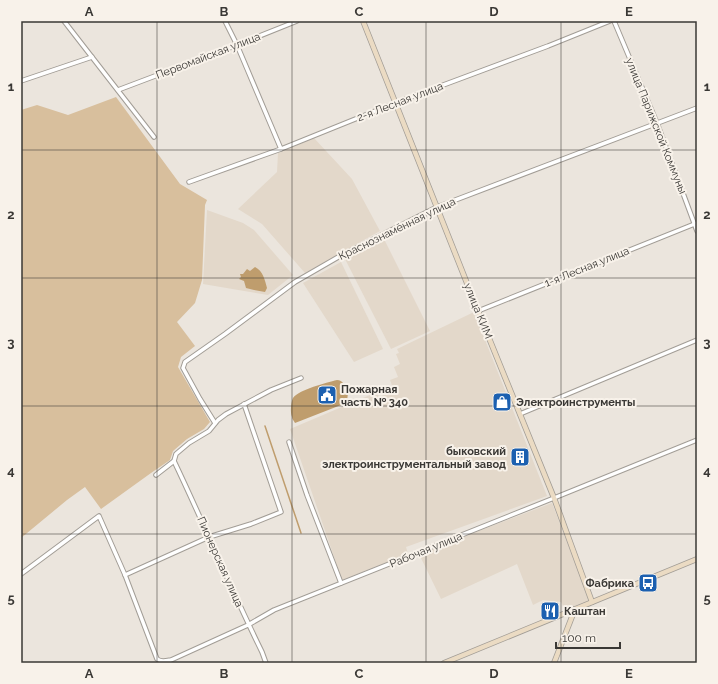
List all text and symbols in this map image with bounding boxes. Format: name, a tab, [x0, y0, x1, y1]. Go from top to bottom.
text: A	[85, 4, 94, 19]
text: B	[220, 4, 229, 19]
text: C	[355, 4, 364, 19]
text: D	[489, 4, 499, 19]
text: E	[625, 4, 633, 19]
street label: Первомайская улица	[154, 30, 262, 82]
street label: улица Парижской Коммуны	[623, 56, 689, 196]
text: 1	[8, 79, 15, 94]
text: 1	[704, 79, 711, 94]
street label: 2-я Лесная улица	[355, 80, 445, 124]
street label: Краснознамённая улица	[336, 195, 458, 263]
text: 2	[7, 207, 15, 222]
text: 2	[703, 207, 711, 222]
street label: 1-я Лесная улица	[543, 244, 631, 290]
street label: улица КИМ	[461, 281, 495, 341]
text: 3	[7, 335, 15, 350]
text: 3	[703, 335, 711, 350]
place label: Пожарная часть № 340	[341, 383, 408, 409]
public building icon: Пожарная часть № 340	[316, 384, 338, 406]
shop icon: Электроинструменты	[491, 391, 513, 413]
place label: Электроинструменты	[516, 396, 635, 409]
place label: быковский электроинструментальный завод	[322, 445, 506, 471]
building icon: быковский электроинструментальный завод	[509, 446, 531, 468]
text: 4	[7, 463, 15, 478]
text: 4	[703, 463, 711, 478]
street label: Пионерская улица	[194, 515, 246, 609]
street label: Рабочая улица	[388, 530, 464, 570]
bus stop icon: Фабрика	[637, 572, 659, 594]
place label: Фабрика	[586, 577, 634, 590]
text: 5	[7, 591, 15, 606]
text: 5	[703, 591, 711, 606]
restaurant icon: Каштан	[539, 600, 561, 622]
place label: Каштан	[564, 605, 606, 618]
scale bar	[556, 624, 620, 650]
text: 100 m	[562, 631, 596, 645]
text: A	[85, 666, 94, 681]
text: B	[220, 666, 229, 681]
text: C	[355, 666, 364, 681]
text: D	[489, 666, 499, 681]
text: E	[625, 666, 633, 681]

